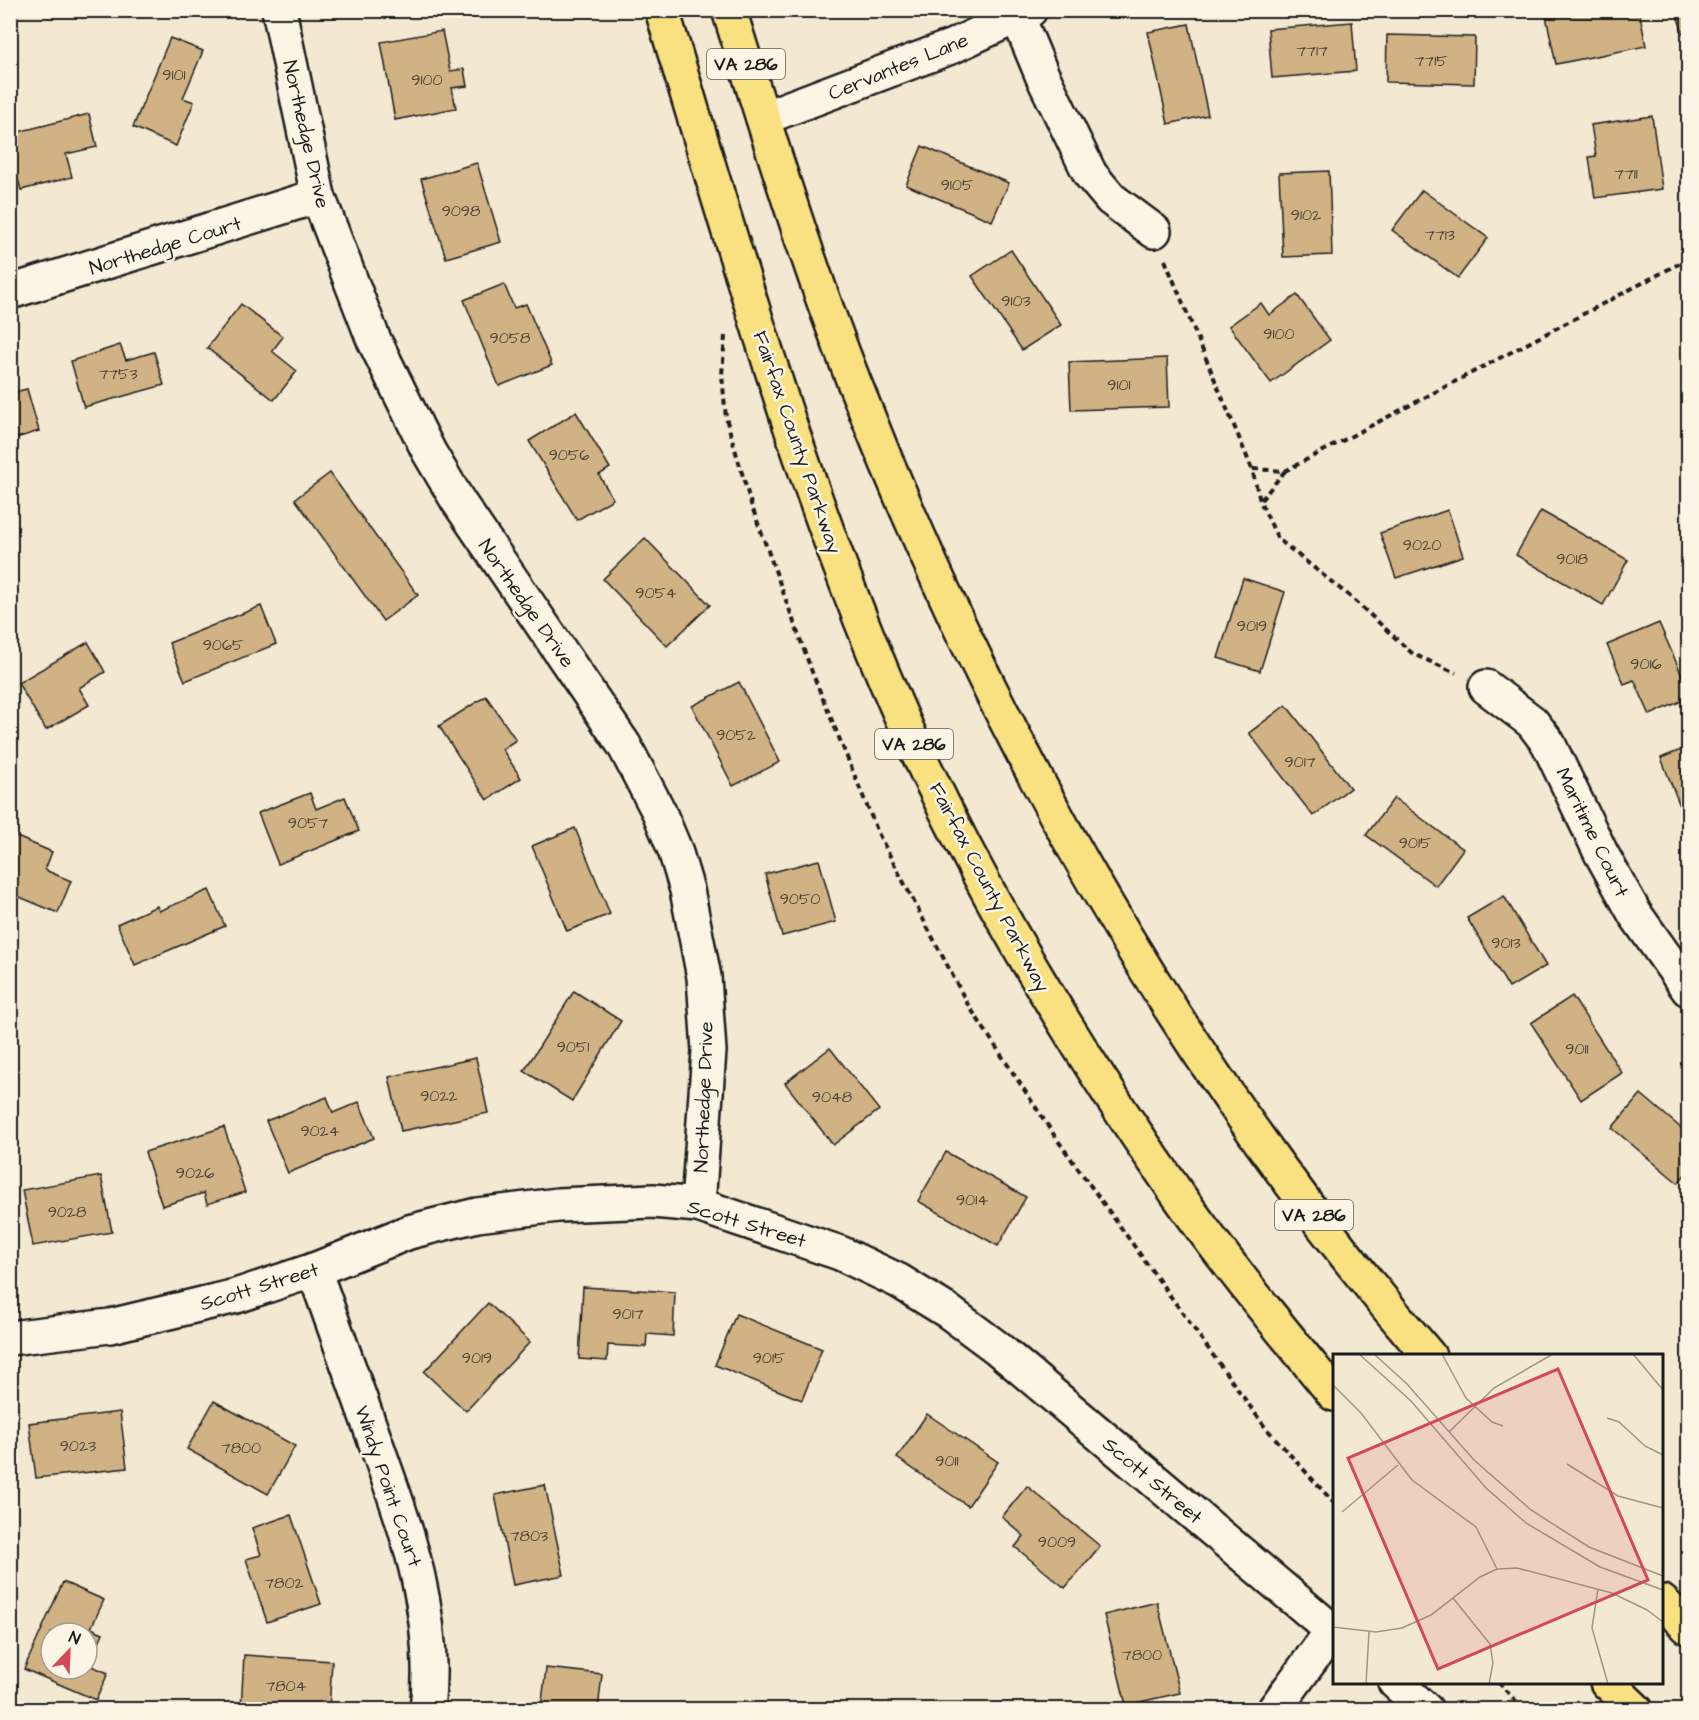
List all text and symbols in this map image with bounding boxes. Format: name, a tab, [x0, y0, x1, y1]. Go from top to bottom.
street label: Cervantes Lane	[824, 26, 973, 108]
house number: 7717	[1296, 40, 1328, 62]
road number: VA 286	[707, 49, 785, 79]
house number: 7715	[1414, 50, 1448, 72]
street label: Northedge Drive	[274, 57, 337, 211]
house number: 9101	[162, 64, 186, 86]
house number: 9100	[411, 69, 443, 91]
house number: 7711	[1614, 163, 1638, 185]
house number: 9105	[941, 174, 974, 196]
house number: 9098	[442, 200, 480, 222]
house number: 9102	[1291, 204, 1321, 226]
street label: Northedge Court	[86, 210, 245, 283]
house number: 7713	[1425, 224, 1455, 246]
house number: 9103	[1001, 290, 1031, 312]
house number: 9100	[1263, 323, 1295, 345]
house number: 9058	[490, 327, 530, 349]
street label: Fairfax County Parkway	[745, 327, 848, 558]
house number: 7753	[98, 363, 138, 385]
house number: 9101	[1107, 374, 1131, 396]
house number: 9056	[549, 444, 589, 466]
street label: Northedge Drive	[471, 534, 581, 674]
house number: 9020	[1403, 534, 1441, 556]
house number: 9018	[1556, 548, 1588, 570]
house number: 9054	[635, 582, 677, 604]
house number: 9019	[1237, 615, 1267, 637]
house number: 9065	[203, 634, 244, 656]
house number: 9016	[1630, 653, 1662, 675]
house number: 9052	[716, 724, 756, 746]
road number: VA 286	[875, 729, 953, 759]
house number: 9017	[1284, 751, 1316, 773]
street label: Maritime Court	[1549, 763, 1636, 902]
street label: Fairfax County Parkway	[921, 778, 1056, 998]
house number: 9057	[288, 812, 328, 834]
house number: 9015	[1399, 832, 1432, 854]
house number: 9050	[780, 888, 820, 910]
house number: 9013	[1491, 932, 1521, 954]
street label: Northedge Drive	[687, 1021, 722, 1173]
house number: 9051	[557, 1036, 589, 1058]
house number: 9011	[1565, 1038, 1589, 1060]
house number: 9022	[420, 1085, 458, 1107]
house number: 9048	[812, 1086, 852, 1108]
house number: 9024	[300, 1120, 340, 1142]
house number: 9026	[176, 1162, 214, 1184]
house number: 9014	[956, 1189, 988, 1211]
street label: Scott Street	[684, 1193, 809, 1255]
road number: VA 286	[1275, 1200, 1353, 1230]
house number: 9028	[48, 1201, 86, 1223]
street label: Scott Street	[197, 1256, 322, 1318]
house number: 9017	[612, 1303, 644, 1325]
house number: 9019	[462, 1347, 492, 1369]
house number: 9015	[753, 1347, 786, 1369]
inset map	[1333, 1354, 1663, 1684]
street label: Windy Point Court	[346, 1402, 429, 1571]
street label: Scott Street	[1096, 1431, 1208, 1531]
house number: 9023	[60, 1435, 96, 1457]
house number: 7800	[221, 1437, 261, 1459]
house number: 9011	[935, 1450, 959, 1472]
house number: 7803	[510, 1525, 548, 1547]
house number: 9009	[1038, 1531, 1076, 1553]
house number: 7802	[264, 1572, 304, 1594]
north arrow	[39, 1621, 99, 1681]
text: N	[66, 1626, 83, 1650]
house number: 7800	[1122, 1644, 1162, 1666]
house number: 7804	[265, 1675, 307, 1697]

